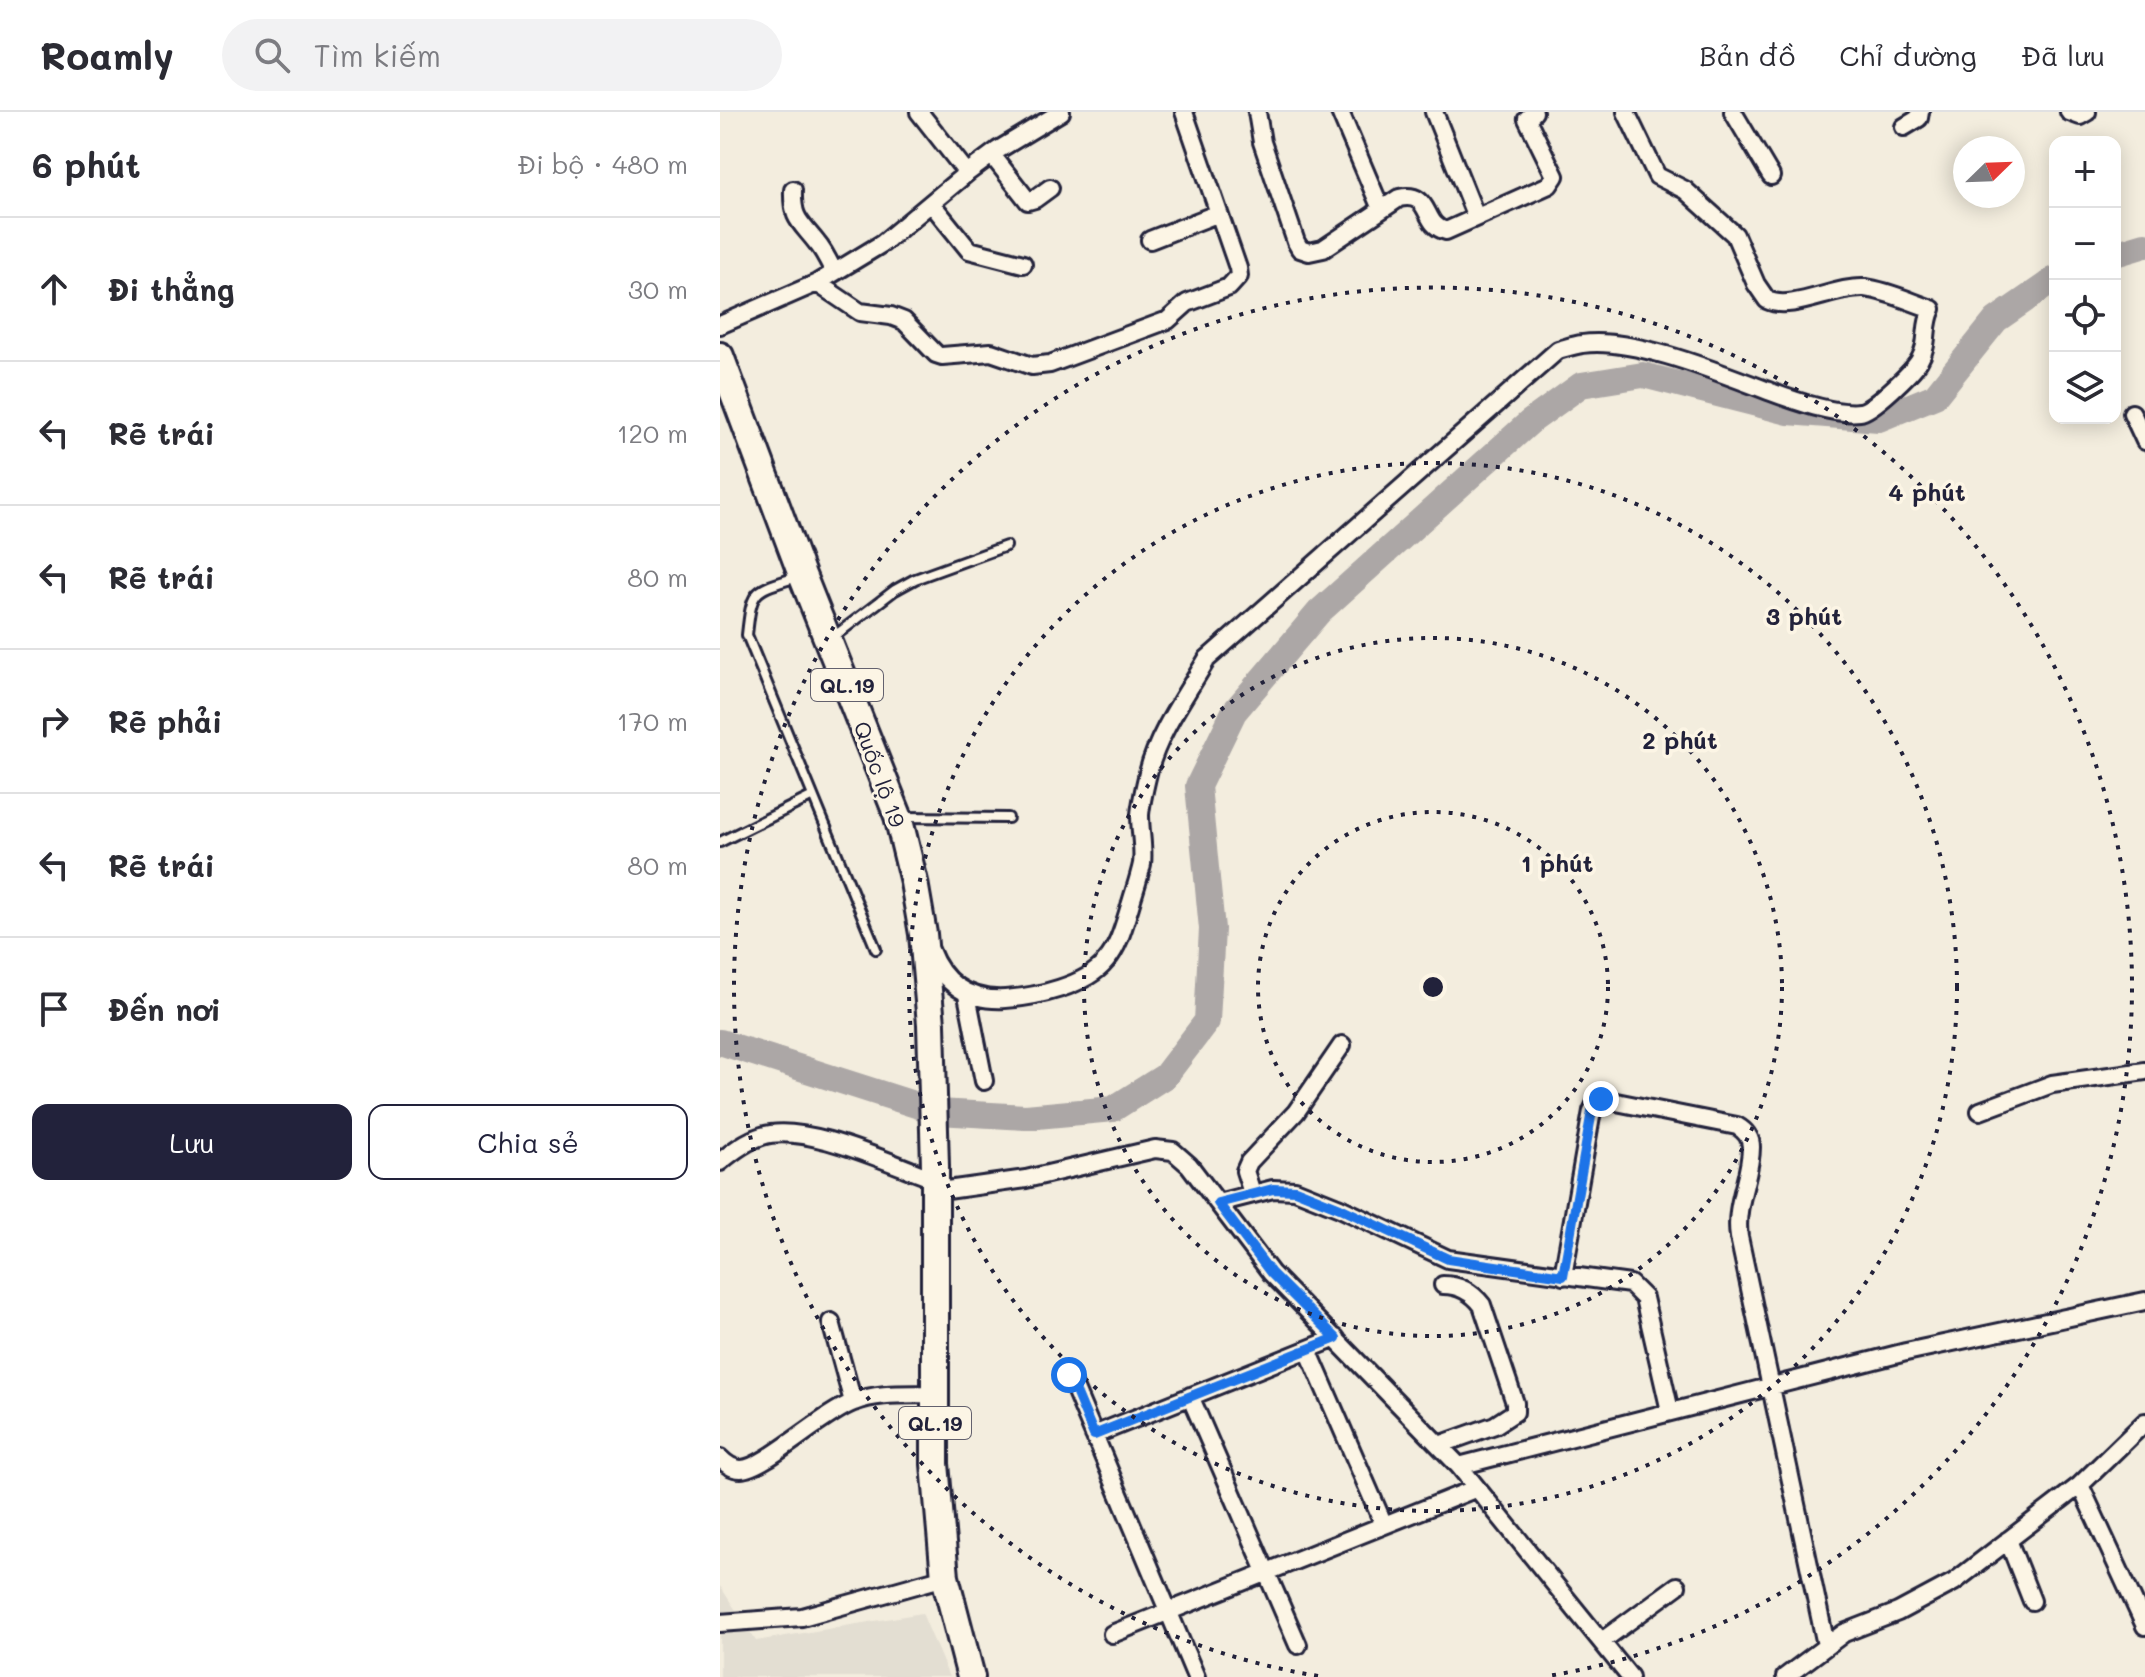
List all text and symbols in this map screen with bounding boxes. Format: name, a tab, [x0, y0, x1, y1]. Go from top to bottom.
search box	[222, 19, 782, 91]
text: Roamly	[40, 30, 174, 80]
icon: search	[250, 33, 294, 77]
text: Tìm kiếm	[314, 35, 441, 75]
text: Bản đồ	[1699, 37, 1795, 73]
text: Chỉ đường	[1839, 37, 1977, 73]
text: Đã lưu	[2021, 37, 2105, 73]
north arrow	[1953, 136, 2025, 208]
map controls	[2049, 136, 2121, 424]
button: +	[2049, 136, 2121, 208]
text: 6 phút	[32, 142, 141, 187]
text: Đi bộ · 480 m	[517, 147, 688, 181]
button: −	[2049, 208, 2121, 280]
icon: ahead	[32, 267, 76, 311]
text: Đi thẳng	[108, 269, 235, 309]
text: 30 m	[628, 272, 688, 306]
button: locate	[2049, 280, 2121, 352]
button: layers	[2049, 352, 2121, 424]
icon: left	[32, 411, 76, 455]
text: Rẽ trái	[108, 413, 215, 453]
text: 120 m	[617, 416, 688, 450]
text: 4 phút	[1888, 476, 1966, 507]
icon: left	[32, 555, 76, 599]
text: Rẽ trái	[108, 557, 215, 597]
text: 80 m	[627, 560, 688, 594]
text: 3 phút	[1766, 600, 1842, 631]
road number: QL.19	[811, 669, 883, 701]
icon: right	[32, 699, 76, 743]
text: Rẽ phải	[108, 701, 222, 741]
text: 170 m	[617, 704, 688, 738]
street label: Quốc lộ 19	[847, 717, 913, 831]
text: 2 phút	[1642, 724, 1718, 755]
icon: left	[32, 843, 76, 887]
text: Rẽ trái	[108, 845, 215, 885]
text: 1 phút	[1521, 847, 1593, 878]
text: 80 m	[627, 848, 688, 882]
centre of rings	[1419, 973, 1447, 1001]
icon: arrive	[32, 987, 76, 1031]
text: Đến nơi	[108, 989, 221, 1029]
route end	[1583, 1081, 1619, 1117]
button: Lưu	[32, 1104, 352, 1180]
button: Chia sẻ	[368, 1104, 688, 1180]
route start	[1051, 1357, 1087, 1393]
road number: QL.19	[899, 1407, 971, 1439]

